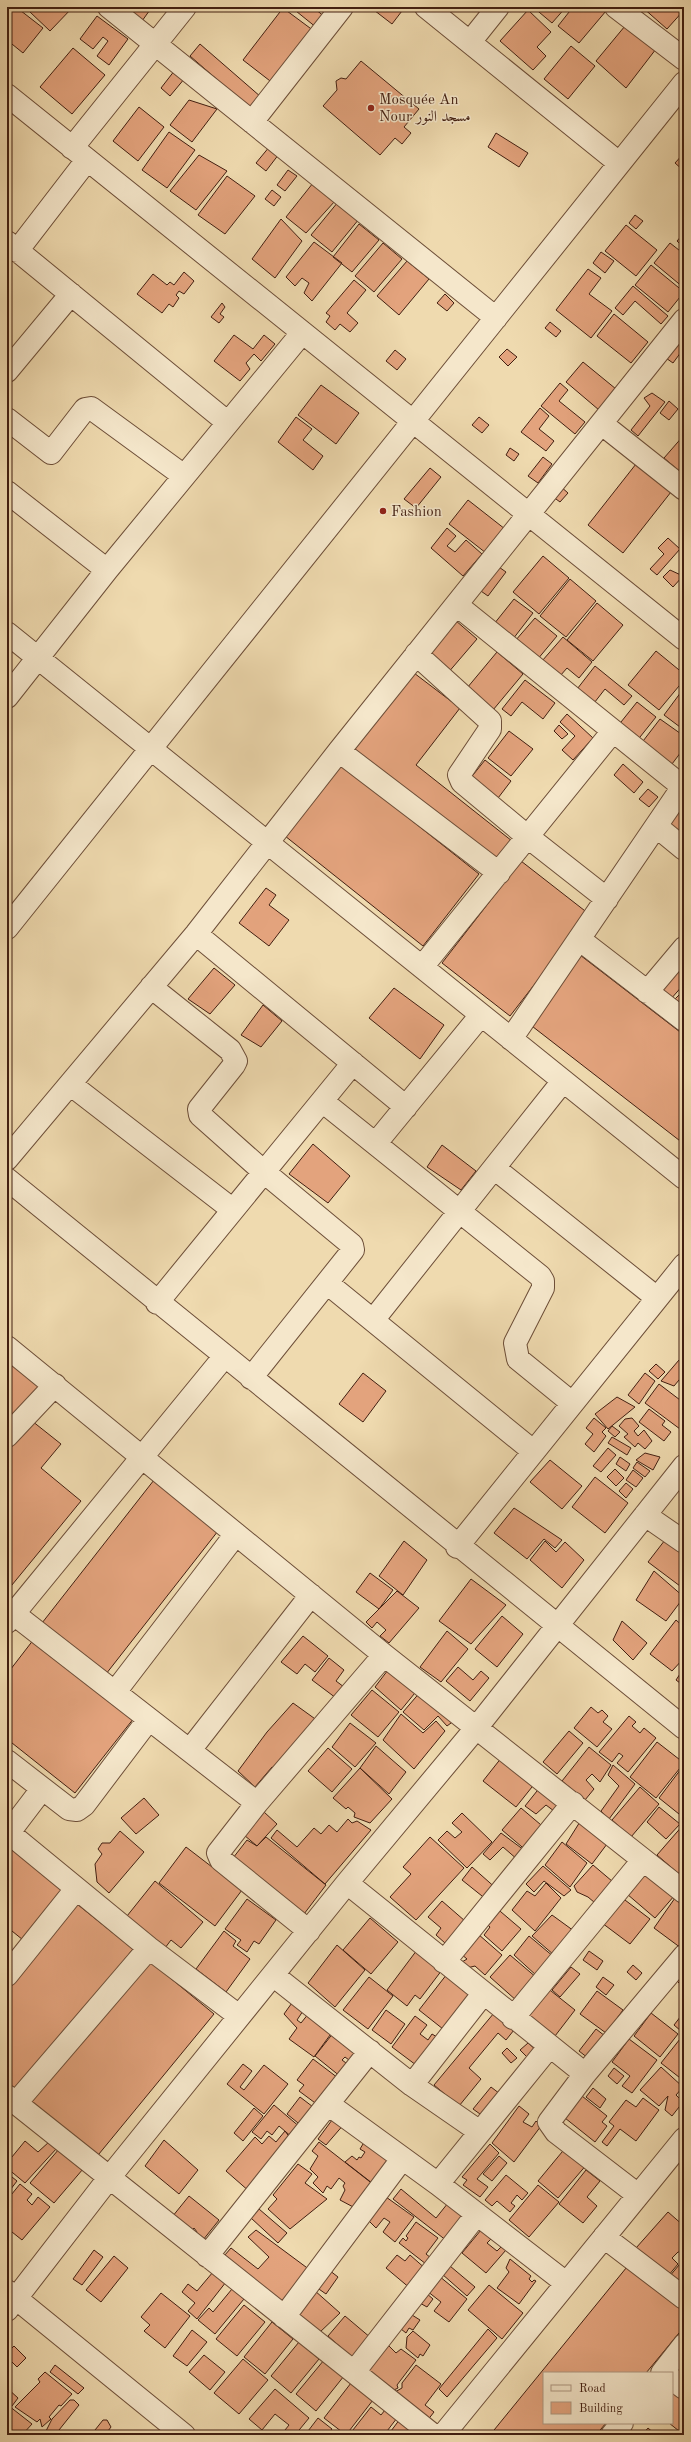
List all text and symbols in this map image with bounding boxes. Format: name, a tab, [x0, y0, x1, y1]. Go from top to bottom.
place label: Mosquée An Nour مسجد النور	[379, 93, 471, 125]
marker: Mosquée An Nour مسجد النور	[366, 103, 376, 113]
place label: Fashion	[391, 505, 442, 520]
marker: Fashion	[378, 506, 388, 516]
legend	[543, 2372, 673, 2424]
text: Road	[579, 2383, 606, 2395]
text: Building	[579, 2403, 623, 2415]

